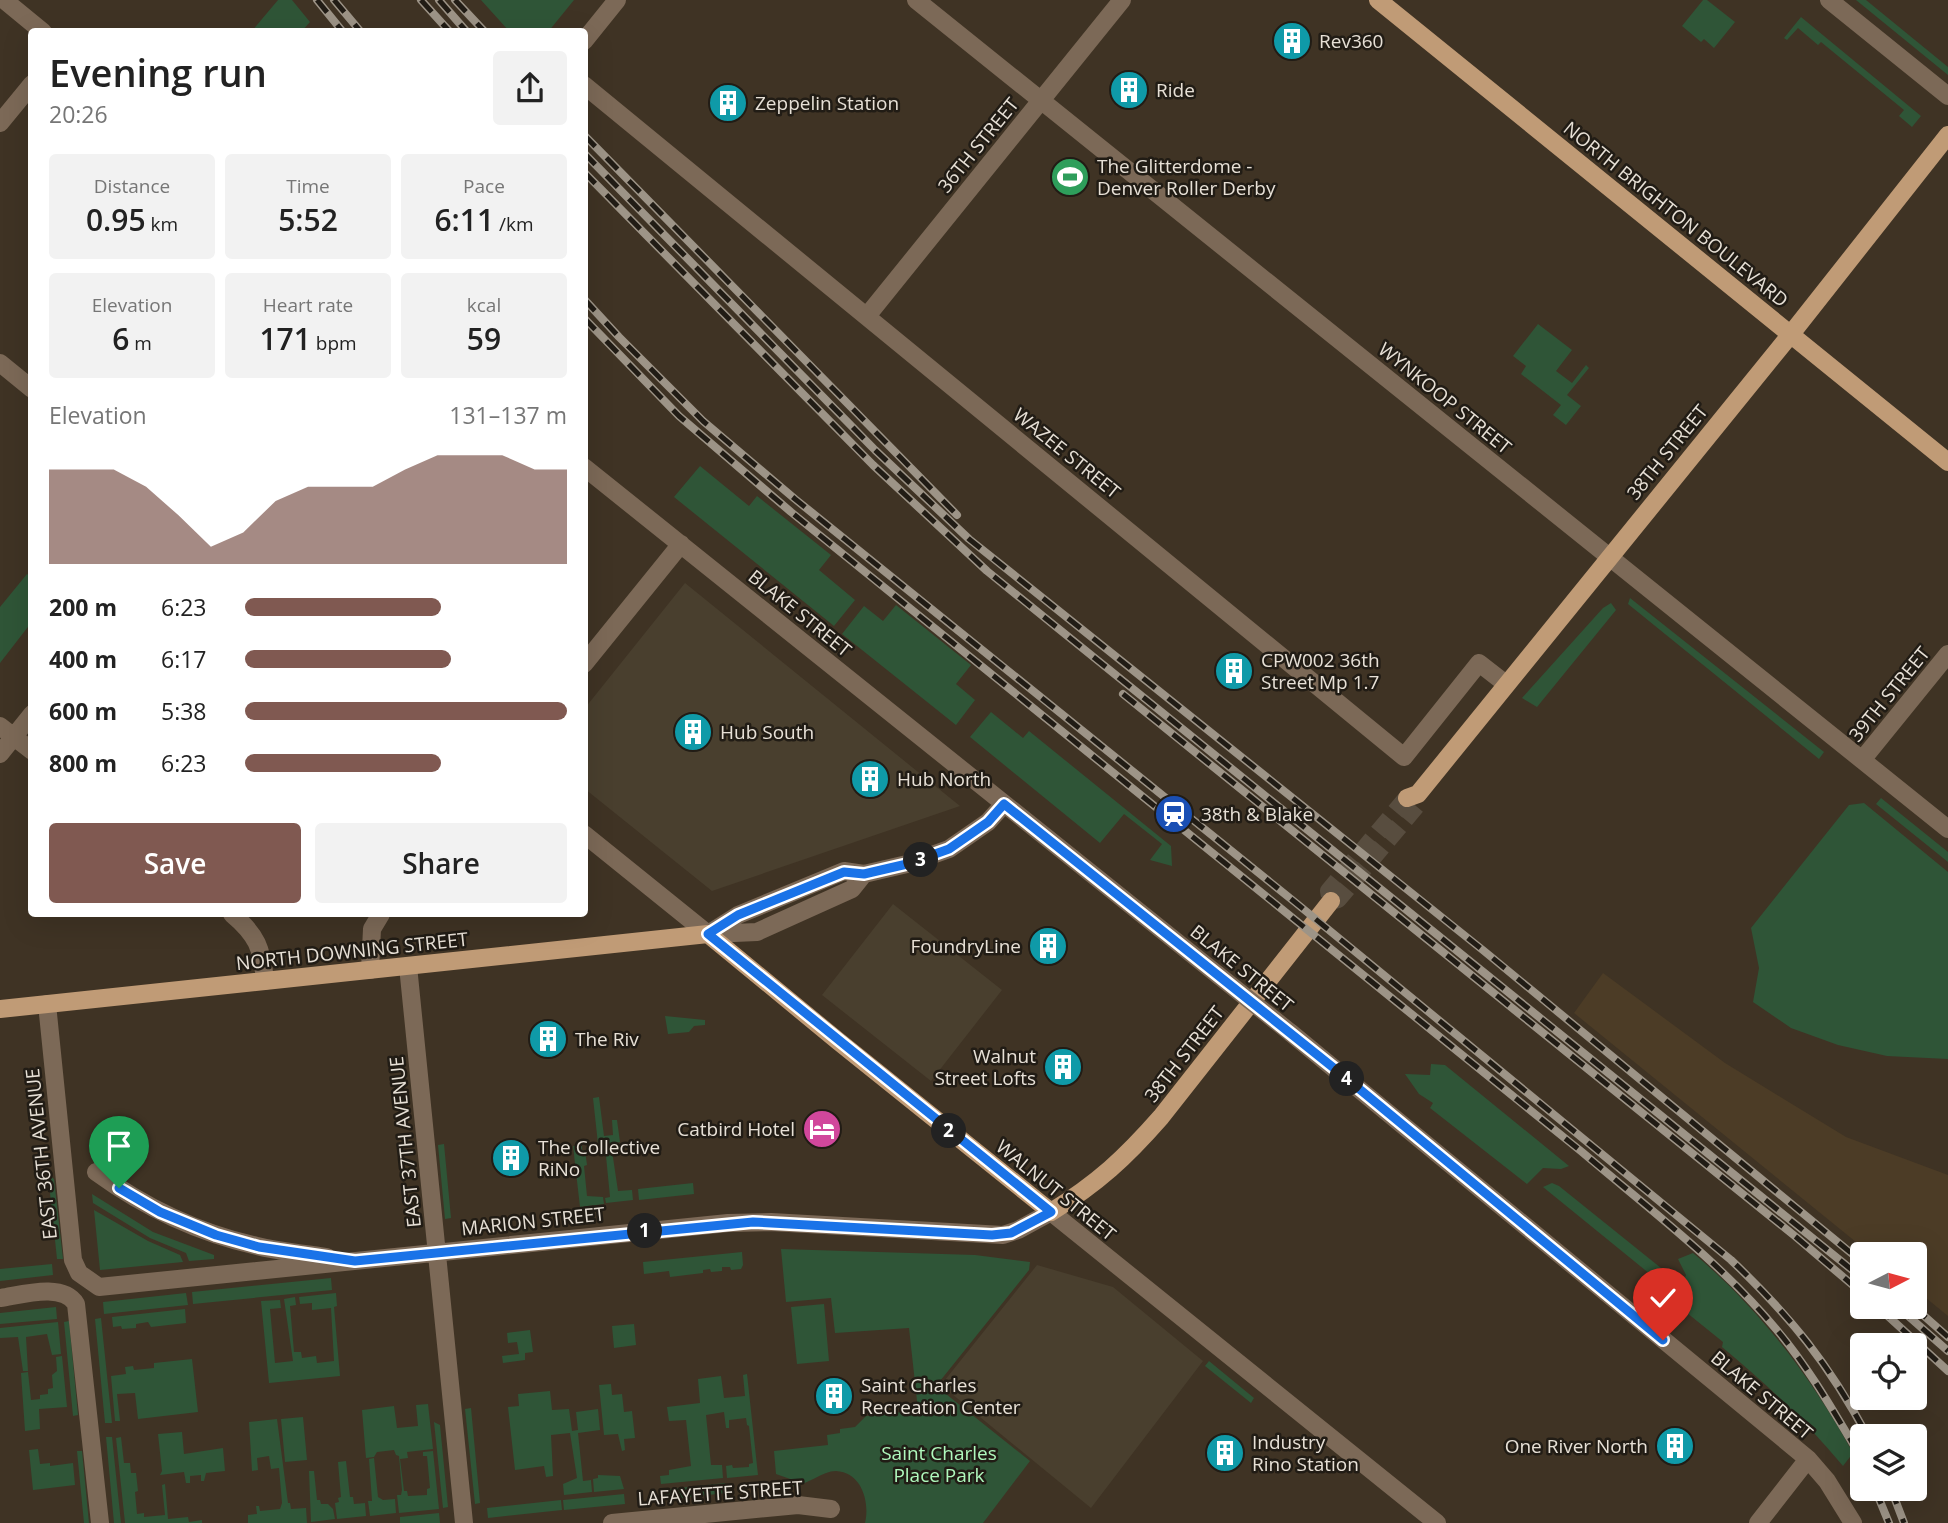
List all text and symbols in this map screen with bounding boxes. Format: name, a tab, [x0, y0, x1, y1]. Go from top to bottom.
building icon: Rev360	[1271, 20, 1313, 62]
place label: Rev360	[1319, 28, 1383, 54]
text: Evening run	[49, 46, 267, 98]
button: share	[493, 51, 567, 125]
building icon: Ride	[1108, 69, 1150, 111]
place label: Ride	[1156, 77, 1195, 103]
building icon: Zeppelin Station	[707, 82, 749, 124]
place label: Zeppelin Station	[755, 90, 899, 116]
street label: 36TH STREET	[932, 92, 1025, 198]
text: 20:26	[49, 98, 108, 130]
street label: NORTH BRIGHTON BOULEVARD	[1558, 115, 1794, 313]
place label: The Glitterdome - Denver Roller Derby	[1097, 153, 1276, 201]
sports icon: The Glitterdome - Denver Roller Derby	[1049, 156, 1091, 198]
text: Distance	[94, 173, 170, 199]
text: Time	[286, 173, 330, 199]
text: Pace	[463, 173, 505, 199]
text: 0.95	[86, 199, 146, 240]
text: 5:52	[278, 199, 338, 240]
text: 6:11	[434, 199, 494, 240]
text: km	[146, 211, 178, 237]
text: /km	[494, 211, 534, 237]
text: Elevation	[92, 292, 172, 318]
text: Heart rate	[263, 292, 353, 318]
text: kcal	[467, 292, 501, 318]
text: 6	[112, 318, 129, 359]
text: 171	[259, 318, 311, 359]
text: 59	[467, 318, 501, 359]
text: m	[129, 330, 152, 356]
text: bpm	[311, 330, 357, 356]
street label: WYNKOOP STREET	[1373, 336, 1517, 460]
text: Elevation	[49, 399, 147, 431]
text: 131–137 m	[449, 399, 567, 431]
street label: 38TH STREET	[1621, 399, 1714, 505]
street label: WAZEE STREET	[1008, 402, 1126, 505]
street label: BLAKE STREET	[743, 563, 857, 663]
text: 200 m	[49, 591, 117, 623]
text: 6:23	[161, 591, 207, 623]
street label: 39TH STREET	[1843, 641, 1936, 747]
text: 400 m	[49, 643, 117, 675]
text: 6:17	[161, 643, 207, 675]
place label: CPW002 36th Street Mp 1.7	[1261, 647, 1380, 695]
building icon: CPW002 36th Street Mp 1.7	[1213, 650, 1255, 692]
text: 600 m	[49, 695, 117, 727]
text: 5:38	[161, 695, 207, 727]
building icon: Hub South	[672, 711, 714, 753]
place label: Hub South	[720, 719, 814, 745]
text: 800 m	[49, 747, 117, 779]
text: 6:23	[161, 747, 207, 779]
building icon: Hub North	[849, 758, 891, 800]
place label: Hub North	[897, 766, 991, 792]
station icon: 38th & Blake	[1153, 793, 1195, 835]
place label: 38th & Blake	[1201, 801, 1313, 827]
button: Save	[49, 823, 301, 903]
button: Share	[315, 823, 567, 903]
pin: 3	[904, 842, 939, 878]
text: 3	[915, 846, 926, 872]
street label: BLAKE STREET	[1185, 918, 1299, 1018]
building icon: FoundryLine	[1027, 925, 1069, 967]
street label: NORTH DOWNING STREET	[235, 926, 470, 976]
place label: FoundryLine	[911, 933, 1021, 959]
street label: 38TH STREET	[1138, 1000, 1230, 1107]
building icon: The Riv	[527, 1018, 569, 1060]
place label: The Riv	[575, 1026, 639, 1052]
place label: Walnut Street Lofts	[934, 1043, 1036, 1091]
building icon: Walnut Street Lofts	[1042, 1046, 1084, 1088]
street label: EAST 37TH AVENUE	[383, 1055, 427, 1229]
pin: 4	[1330, 1062, 1364, 1096]
text: 4	[1341, 1065, 1352, 1091]
street label: EAST 36TH AVENUE	[19, 1067, 63, 1241]
hotel icon: Catbird Hotel	[801, 1108, 843, 1150]
pin: 2	[932, 1114, 967, 1148]
pin	[89, 1116, 149, 1188]
place label: Catbird Hotel	[677, 1116, 795, 1142]
text: 2	[943, 1117, 954, 1143]
icon: arrive	[100, 1127, 138, 1165]
place label: The Collective RiNo	[538, 1134, 660, 1182]
street label: WALNUT STREET	[991, 1134, 1122, 1247]
building icon: The Collective RiNo	[490, 1137, 532, 1179]
street label: MARION STREET	[460, 1200, 607, 1241]
pin: 1	[628, 1214, 662, 1248]
text: 1	[639, 1217, 650, 1243]
north arrow	[1850, 1242, 1927, 1320]
map controls	[1850, 1242, 1927, 1501]
pin	[1633, 1268, 1693, 1340]
icon: check	[1644, 1279, 1682, 1317]
button: locate	[1850, 1333, 1927, 1410]
street label: BLAKE STREET	[1706, 1345, 1819, 1446]
place label: Saint Charles Recreation Center	[861, 1372, 1021, 1420]
building icon: Saint Charles Recreation Center	[813, 1375, 855, 1417]
button: layers	[1850, 1424, 1927, 1501]
building icon: One River North	[1654, 1425, 1696, 1467]
place label: Industry Rino Station	[1252, 1429, 1359, 1477]
building icon: Industry Rino Station	[1204, 1432, 1246, 1474]
place label: One River North	[1505, 1433, 1648, 1459]
park label: Saint Charles Place Park	[881, 1440, 997, 1488]
street label: LAFAYETTE STREET	[637, 1474, 804, 1512]

